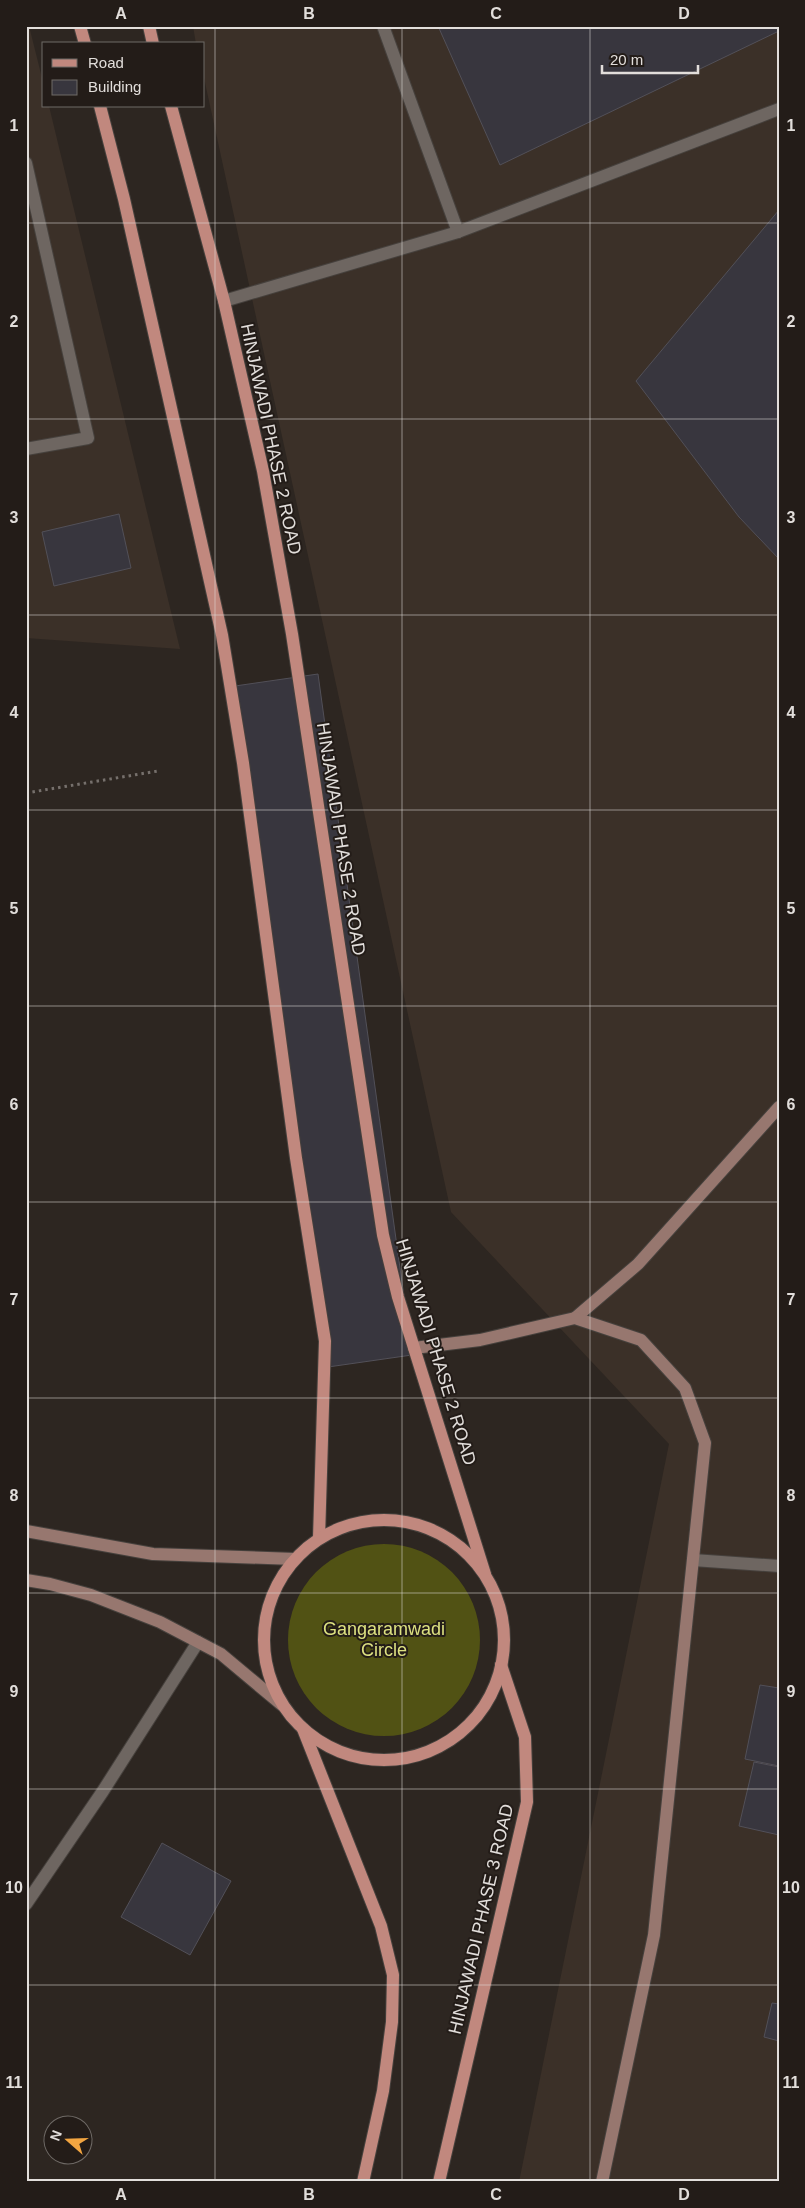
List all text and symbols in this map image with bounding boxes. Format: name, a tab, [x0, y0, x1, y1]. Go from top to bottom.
text: A	[115, 5, 127, 22]
text: B	[303, 5, 315, 22]
text: C	[490, 5, 502, 22]
text: D	[678, 5, 690, 22]
legend	[42, 42, 205, 108]
scale bar	[602, 42, 699, 74]
text: 20 m	[610, 51, 643, 68]
text: Road	[88, 54, 124, 71]
text: Building	[88, 78, 141, 95]
text: 1	[10, 117, 19, 134]
text: 1	[787, 117, 796, 134]
text: 2	[10, 313, 19, 330]
text: 2	[787, 313, 796, 330]
street label: HINJAWADI PHASE 2 ROAD	[237, 322, 305, 556]
text: 3	[10, 509, 19, 526]
text: 3	[787, 509, 796, 526]
text: 4	[10, 704, 19, 721]
text: 4	[787, 704, 796, 721]
street label: HINJAWADI PHASE 2 ROAD	[313, 721, 369, 957]
text: 5	[10, 900, 19, 917]
text: 5	[787, 900, 796, 917]
text: 6	[10, 1096, 19, 1113]
text: 6	[787, 1096, 796, 1113]
street label: HINJAWADI PHASE 2 ROAD	[392, 1236, 480, 1468]
text: 7	[10, 1291, 19, 1308]
text: 7	[787, 1291, 796, 1308]
text: 8	[10, 1487, 19, 1504]
text: 8	[787, 1487, 796, 1504]
park label: Gangaramwadi Circle	[323, 1619, 445, 1660]
text: 9	[10, 1683, 19, 1700]
text: 9	[787, 1683, 796, 1700]
street label: HINJAWADI PHASE 3 ROAD	[445, 1802, 517, 2036]
text: 10	[5, 1879, 23, 1896]
text: 10	[782, 1879, 800, 1896]
text: 11	[6, 2074, 23, 2091]
text: 11	[783, 2074, 800, 2091]
north arrow	[42, 2116, 92, 2166]
text: N	[47, 2128, 65, 2143]
text: A	[115, 2186, 127, 2203]
text: B	[303, 2186, 315, 2203]
text: C	[490, 2186, 502, 2203]
text: D	[678, 2186, 690, 2203]

